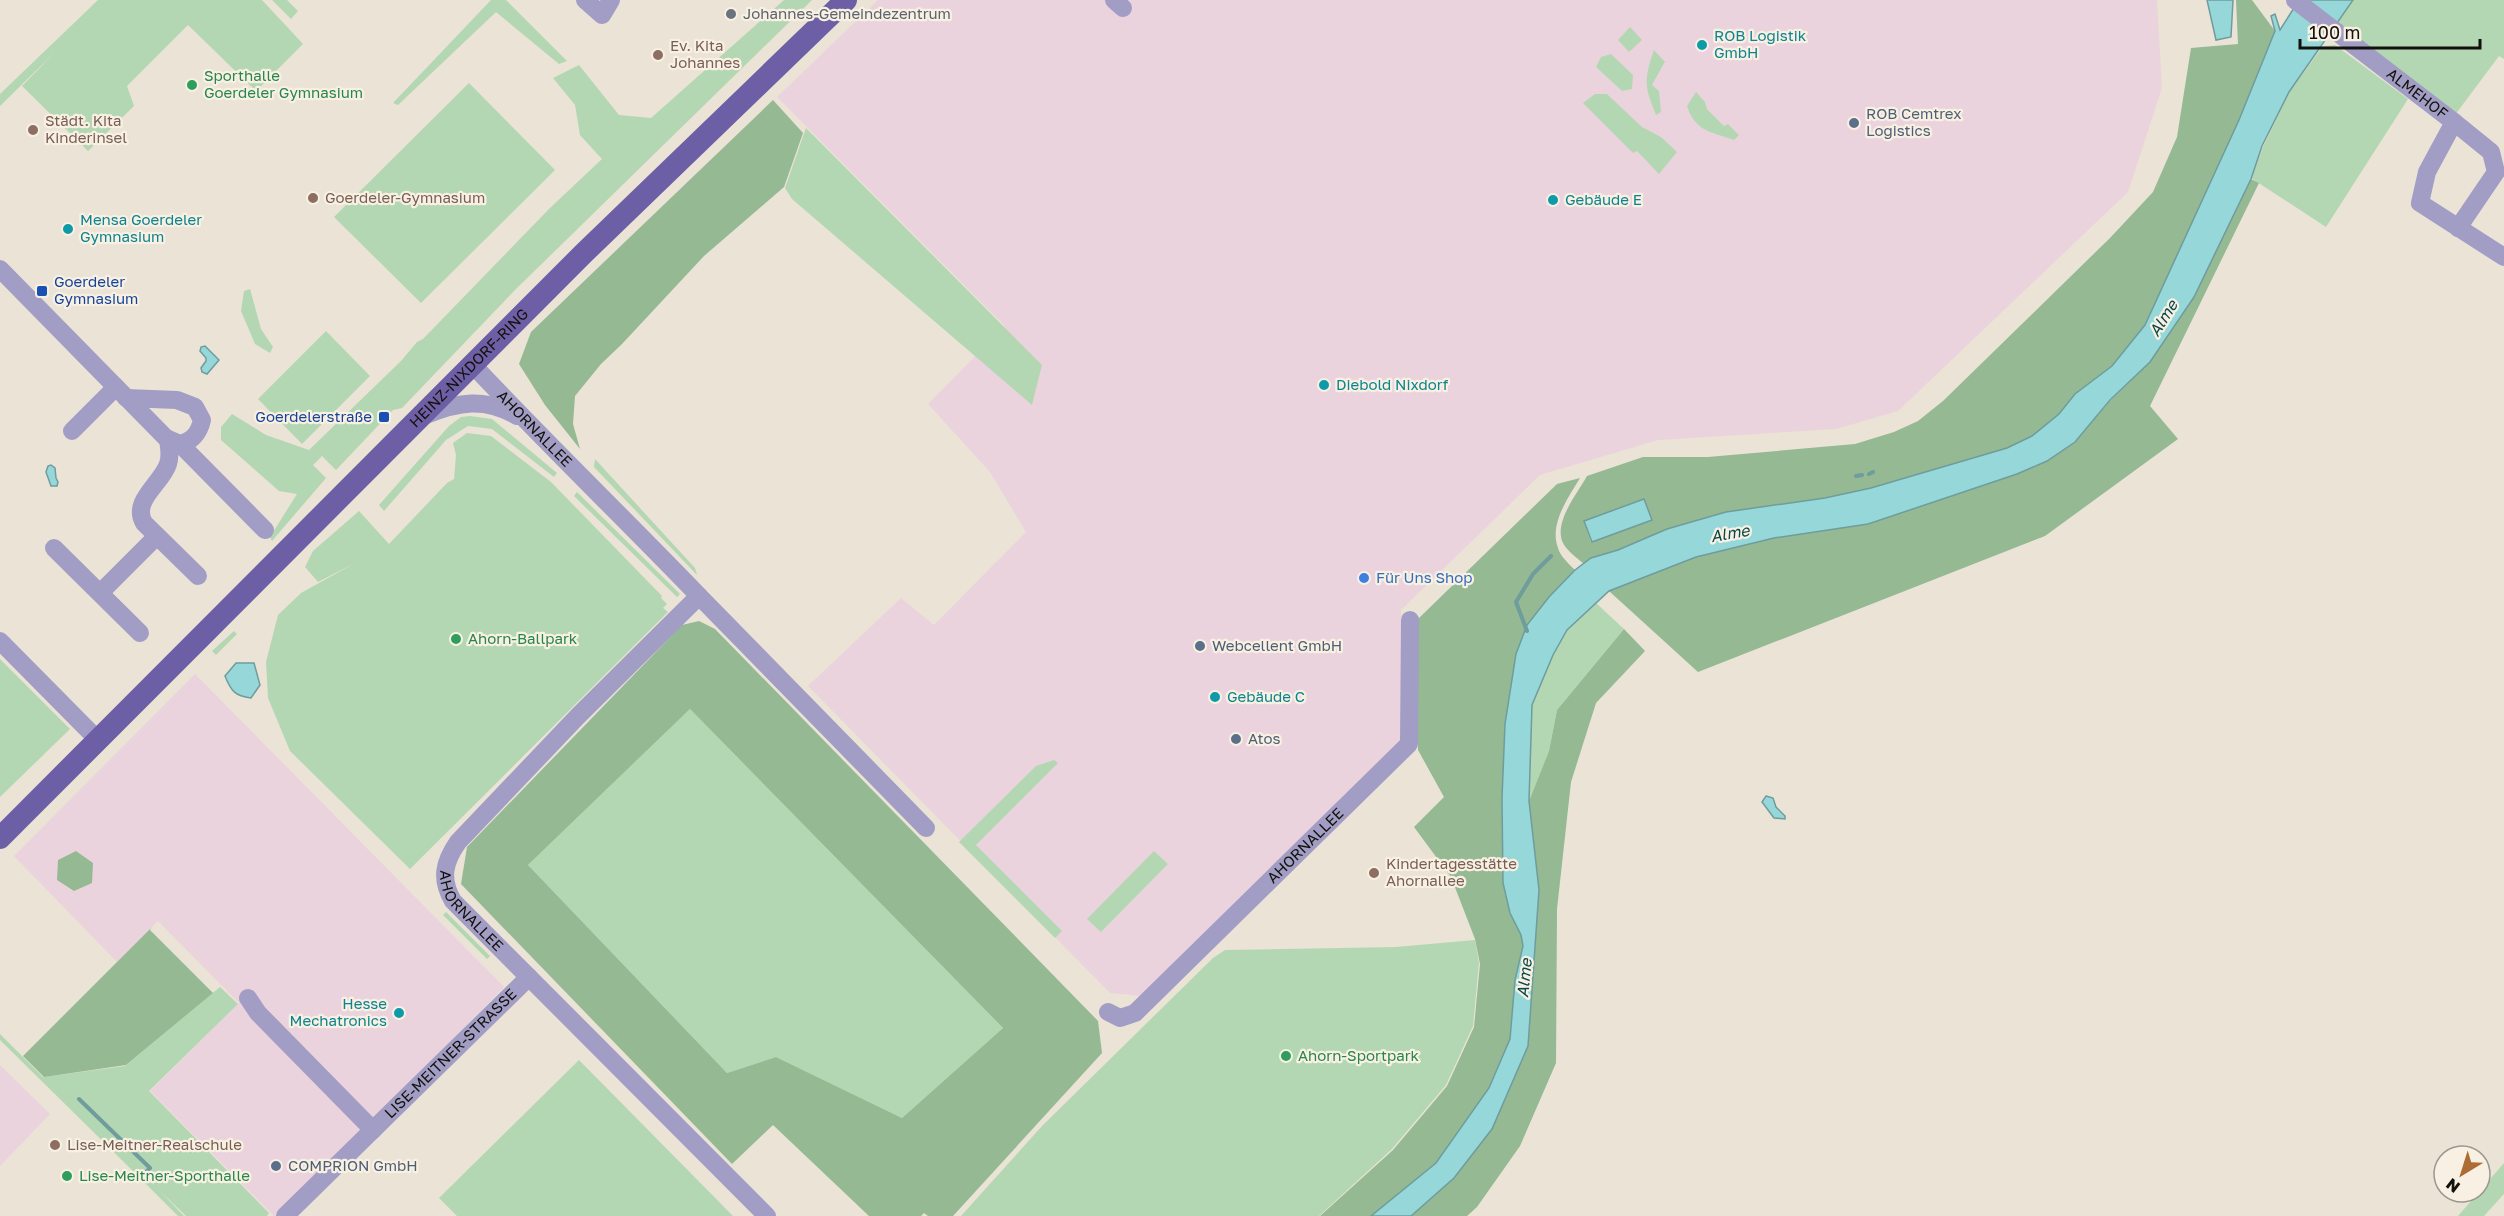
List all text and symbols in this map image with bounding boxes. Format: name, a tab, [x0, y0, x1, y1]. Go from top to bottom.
place label: Johannes-Gemeindezentrum	[743, 4, 951, 22]
marker: Johannes-Gemeindezentrum	[724, 7, 738, 21]
scale bar	[2300, 12, 2480, 50]
text: 100 m	[2309, 21, 2360, 43]
place label: ROB Logistik GmbH	[1714, 26, 1807, 61]
place label: Ev. Kita Johannes	[670, 36, 740, 71]
marker: ROB Logistik GmbH	[1695, 38, 1709, 52]
marker: Ev. Kita Johannes	[651, 48, 665, 62]
street label: ALMEHOF	[2384, 64, 2452, 122]
place label: Sporthalle Goerdeler Gymnasium	[204, 66, 363, 101]
marker: Sporthalle Goerdeler Gymnasium	[185, 78, 199, 92]
place label: ROB Cemtrex Logistics	[1866, 104, 1961, 139]
place label: Städt. Kita Kinderinsel	[45, 111, 127, 146]
marker: ROB Cemtrex Logistics	[1847, 116, 1861, 130]
marker: Städt. Kita Kinderinsel	[26, 123, 40, 137]
place label: Goerdeler-Gymnasium	[325, 188, 485, 206]
place label: Gebäude E	[1565, 190, 1642, 208]
marker: Goerdeler-Gymnasium	[306, 191, 320, 205]
marker: Gebäude E	[1546, 193, 1560, 207]
place label: Mensa Goerdeler Gymnasium	[80, 210, 202, 245]
marker: Mensa Goerdeler Gymnasium	[61, 222, 75, 236]
place label: Goerdeler Gymnasium	[54, 272, 138, 307]
marker: Goerdeler Gymnasium	[35, 284, 49, 298]
water label: Alme	[2144, 295, 2183, 340]
street label: HEINZ-NIXDORF-RING	[405, 304, 532, 431]
place label: Diebold Nixdorf	[1336, 375, 1449, 393]
marker: Diebold Nixdorf	[1317, 378, 1331, 392]
street label: AHORNALLEE	[494, 386, 576, 470]
place label: Goerdelerstraße	[255, 407, 372, 425]
marker: Goerdelerstraße	[377, 410, 391, 424]
water label: Alme	[1709, 519, 1753, 546]
place label: Für Uns Shop	[1376, 568, 1473, 586]
marker: Für Uns Shop	[1357, 571, 1371, 585]
place label: Ahorn-Ballpark	[468, 629, 578, 647]
marker: Ahorn-Ballpark	[449, 632, 463, 646]
place label: Webcellent GmbH	[1212, 636, 1342, 654]
marker: Webcellent GmbH	[1193, 639, 1207, 653]
place label: Gebäude C	[1227, 687, 1305, 705]
marker: Gebäude C	[1208, 690, 1222, 704]
place label: Atos	[1248, 729, 1280, 747]
marker: Atos	[1229, 732, 1243, 746]
street label: AHORNALLEE	[1263, 804, 1347, 886]
place label: Kindertagesstätte Ahornallee	[1386, 854, 1517, 889]
marker: Kindertagesstätte Ahornallee	[1367, 866, 1381, 880]
street label: AHORNALLEE	[437, 870, 508, 954]
water label: Alme	[1512, 956, 1536, 998]
street label: LISE-MEITNER-STRASSE	[380, 984, 520, 1121]
place label: Hesse Mechatronics	[290, 994, 387, 1029]
marker: Hesse Mechatronics	[392, 1006, 406, 1020]
place label: Ahorn-Sportpark	[1298, 1046, 1420, 1064]
marker: Ahorn-Sportpark	[1279, 1049, 1293, 1063]
place label: Lise-Meitner-Realschule	[67, 1135, 242, 1153]
marker: Lise-Meitner-Realschule	[48, 1138, 62, 1152]
north arrow	[2432, 1144, 2492, 1204]
place label: COMPRION GmbH	[288, 1156, 418, 1174]
marker: COMPRION GmbH	[269, 1159, 283, 1173]
place label: Lise-Meitner-Sporthalle	[79, 1166, 250, 1184]
marker: Lise-Meitner-Sporthalle	[60, 1169, 74, 1183]
text: N	[2442, 1174, 2464, 1197]

